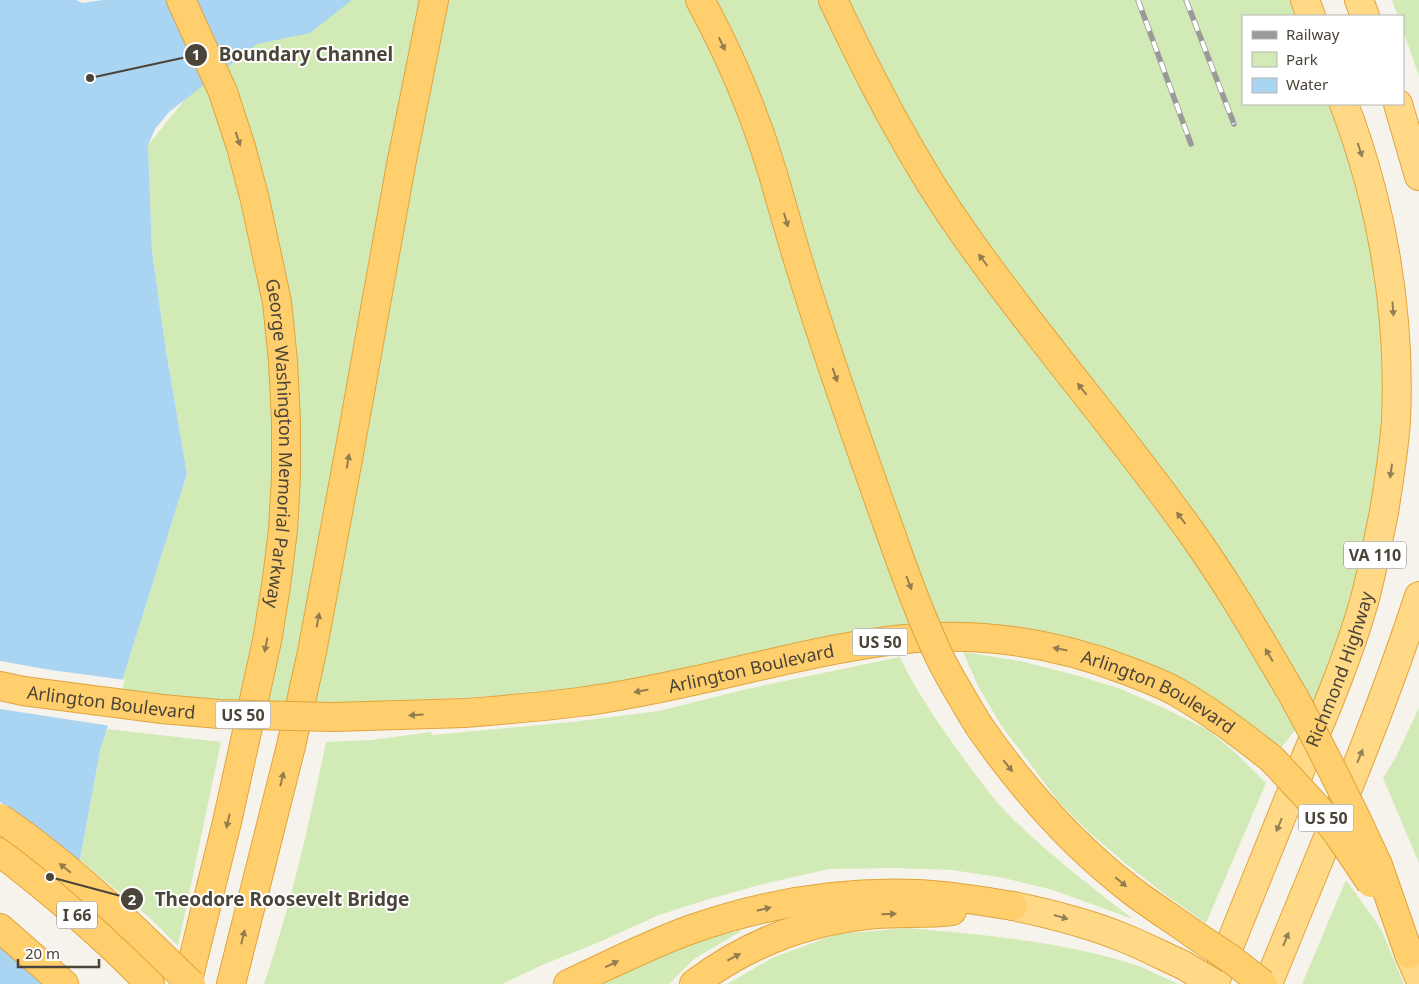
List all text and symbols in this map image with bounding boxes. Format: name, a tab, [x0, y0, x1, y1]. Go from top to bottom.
legend	[1242, 15, 1404, 105]
text: Railway	[1286, 24, 1340, 44]
one-way arrow	[718, 37, 726, 51]
callout: Boundary Channel	[184, 38, 403, 72]
text: Boundary Channel	[219, 41, 393, 67]
text: 1	[192, 44, 200, 64]
text: Park	[1286, 49, 1318, 69]
text: Water	[1286, 74, 1328, 94]
one-way arrow	[235, 131, 242, 146]
one-way arrow	[1356, 143, 1364, 158]
one-way arrow	[783, 213, 791, 228]
one-way arrow	[978, 253, 988, 267]
street label: George Washington Memorial Parkway	[260, 276, 298, 611]
one-way arrow	[1389, 301, 1397, 317]
one-way arrow	[831, 368, 839, 383]
one-way arrow	[1077, 382, 1087, 396]
one-way arrow	[344, 453, 352, 468]
one-way arrow	[1386, 463, 1394, 479]
one-way arrow	[1176, 511, 1186, 525]
road number: VA 110	[1344, 542, 1406, 568]
one-way arrow	[905, 576, 913, 590]
street label: Richmond Highway	[1300, 588, 1378, 750]
one-way arrow	[314, 613, 322, 628]
road number: US 50	[852, 628, 908, 656]
one-way arrow	[262, 637, 270, 653]
street label: Arlington Boulevard	[666, 638, 836, 698]
street label: Arlington Boulevard	[1078, 644, 1240, 739]
one-way arrow	[1051, 645, 1067, 653]
one-way arrow	[1264, 648, 1273, 661]
street label: Arlington Boulevard	[26, 680, 196, 724]
one-way arrow	[633, 688, 649, 696]
road number: US 50	[216, 702, 270, 728]
one-way arrow	[408, 711, 424, 719]
one-way arrow	[1357, 749, 1365, 763]
one-way arrow	[1002, 759, 1013, 772]
one-way arrow	[278, 771, 286, 787]
road number: US 50	[1298, 804, 1354, 831]
one-way arrow	[224, 813, 232, 828]
one-way arrow	[1274, 817, 1282, 832]
one-way arrow	[59, 862, 72, 873]
one-way arrow	[1115, 876, 1128, 887]
callout: Theodore Roosevelt Bridge	[119, 882, 419, 916]
text: Theodore Roosevelt Bridge	[155, 886, 409, 912]
text: 2	[128, 889, 137, 909]
road number: I 66	[57, 902, 97, 928]
one-way arrow	[757, 905, 772, 913]
one-way arrow	[881, 910, 897, 918]
one-way arrow	[1053, 913, 1068, 921]
one-way arrow	[239, 929, 247, 944]
one-way arrow	[1282, 931, 1290, 946]
scale bar	[18, 936, 99, 968]
text: 20 m	[25, 943, 60, 963]
one-way arrow	[727, 953, 741, 961]
one-way arrow	[605, 959, 619, 967]

